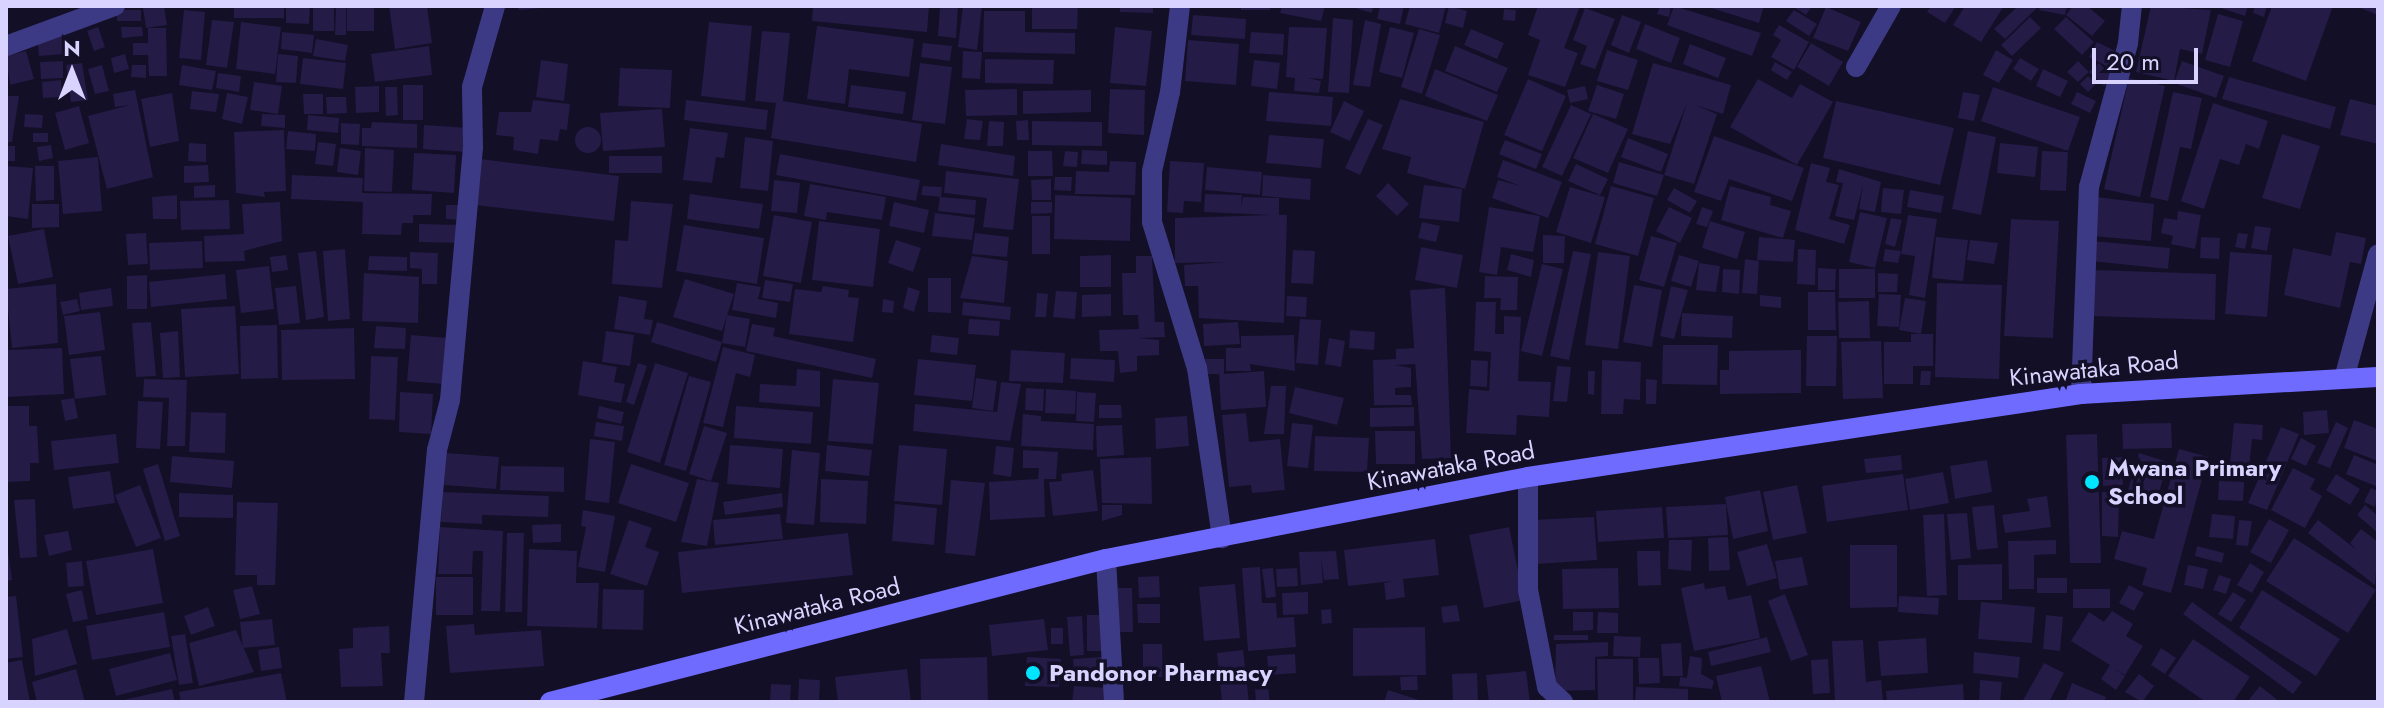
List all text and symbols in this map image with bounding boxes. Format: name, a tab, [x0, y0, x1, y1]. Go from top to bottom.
north arrow	[32, 32, 112, 112]
text: N	[63, 32, 81, 64]
scale bar	[2096, 32, 2202, 82]
text: 20 m	[2106, 44, 2160, 79]
street label: Kinawataka Road	[2008, 346, 2180, 392]
street label: Kinawataka Road	[1365, 436, 1537, 496]
place label: Mwana Primary School	[2108, 454, 2281, 510]
marker: Mwana Primary School	[2083, 473, 2101, 491]
street label: Kinawataka Road	[731, 571, 903, 641]
place label: Pandonor Pharmacy	[1049, 659, 1272, 687]
marker: Pandonor Pharmacy	[1024, 664, 1042, 682]

